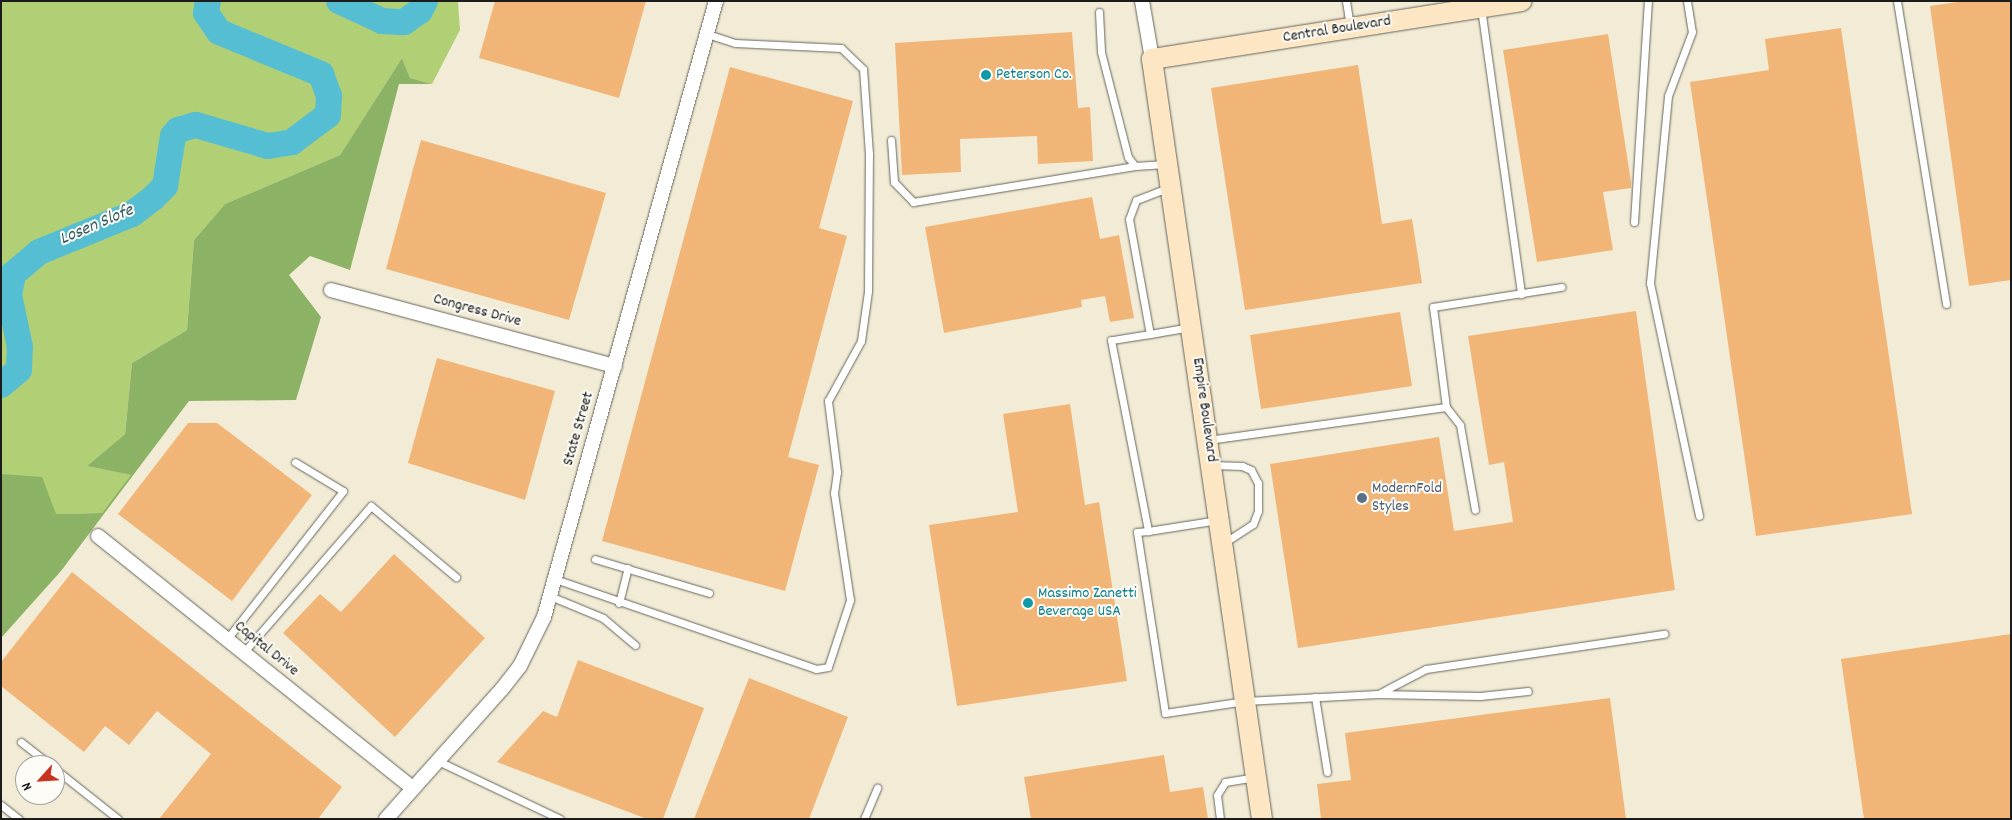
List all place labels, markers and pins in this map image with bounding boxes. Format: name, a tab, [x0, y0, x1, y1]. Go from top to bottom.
place label: Peterson Co.	[996, 65, 1072, 85]
marker: Peterson Co.	[980, 69, 992, 81]
place label: ModernFold Styles	[1372, 479, 1442, 517]
marker: ModernFold Styles	[1356, 492, 1368, 504]
place label: Massimo Zanetti Beverage USA	[1038, 584, 1137, 622]
marker: Massimo Zanetti Beverage USA	[1022, 597, 1034, 609]

